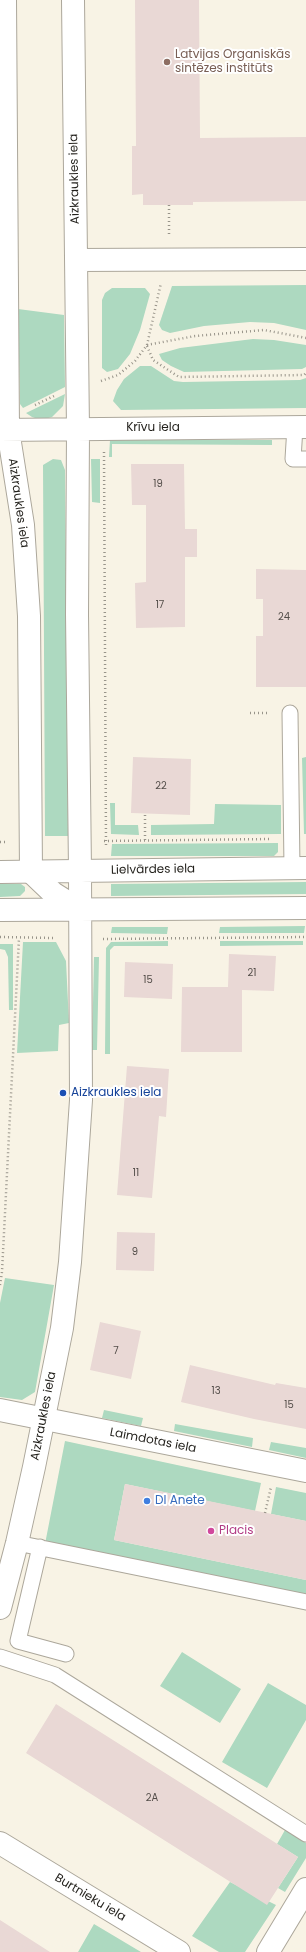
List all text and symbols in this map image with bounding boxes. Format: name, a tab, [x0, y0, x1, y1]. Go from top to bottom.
place label: Latvijas Organiskās sintēzes institūts	[175, 48, 290, 76]
marker: Latvijas Organiskās sintēzes institūts	[162, 57, 172, 67]
street label: Aizkraukles iela	[67, 134, 83, 224]
street label: Krīvu iela	[126, 421, 180, 435]
street label: Aizkraukles iela	[5, 457, 31, 549]
house number: 19	[153, 478, 163, 490]
house number: 17	[156, 599, 164, 611]
house number: 24	[278, 611, 290, 623]
house number: 22	[155, 780, 167, 792]
street label: Lielvārdes iela	[111, 862, 195, 878]
house number: 21	[248, 967, 256, 979]
house number: 15	[143, 974, 153, 986]
place label: Aizkraukles iela	[71, 1086, 161, 1100]
marker: Aizkraukles iela	[58, 1088, 68, 1098]
house number: 11	[133, 1167, 139, 1179]
house number: 9	[132, 1246, 138, 1258]
house number: 7	[113, 1345, 119, 1357]
street label: Aizkraukles iela	[28, 1370, 60, 1462]
house number: 13	[211, 1385, 221, 1397]
house number: 15	[284, 1399, 294, 1411]
street label: Laimdotas iela	[109, 1426, 197, 1456]
place label: DI Anete	[155, 1494, 205, 1508]
marker: DI Anete	[142, 1496, 152, 1506]
place label: Placis	[219, 1524, 254, 1538]
marker: Placis	[206, 1526, 216, 1536]
house number: 2A	[146, 1792, 158, 1804]
street label: Burtnieku iela	[52, 1871, 128, 1925]

